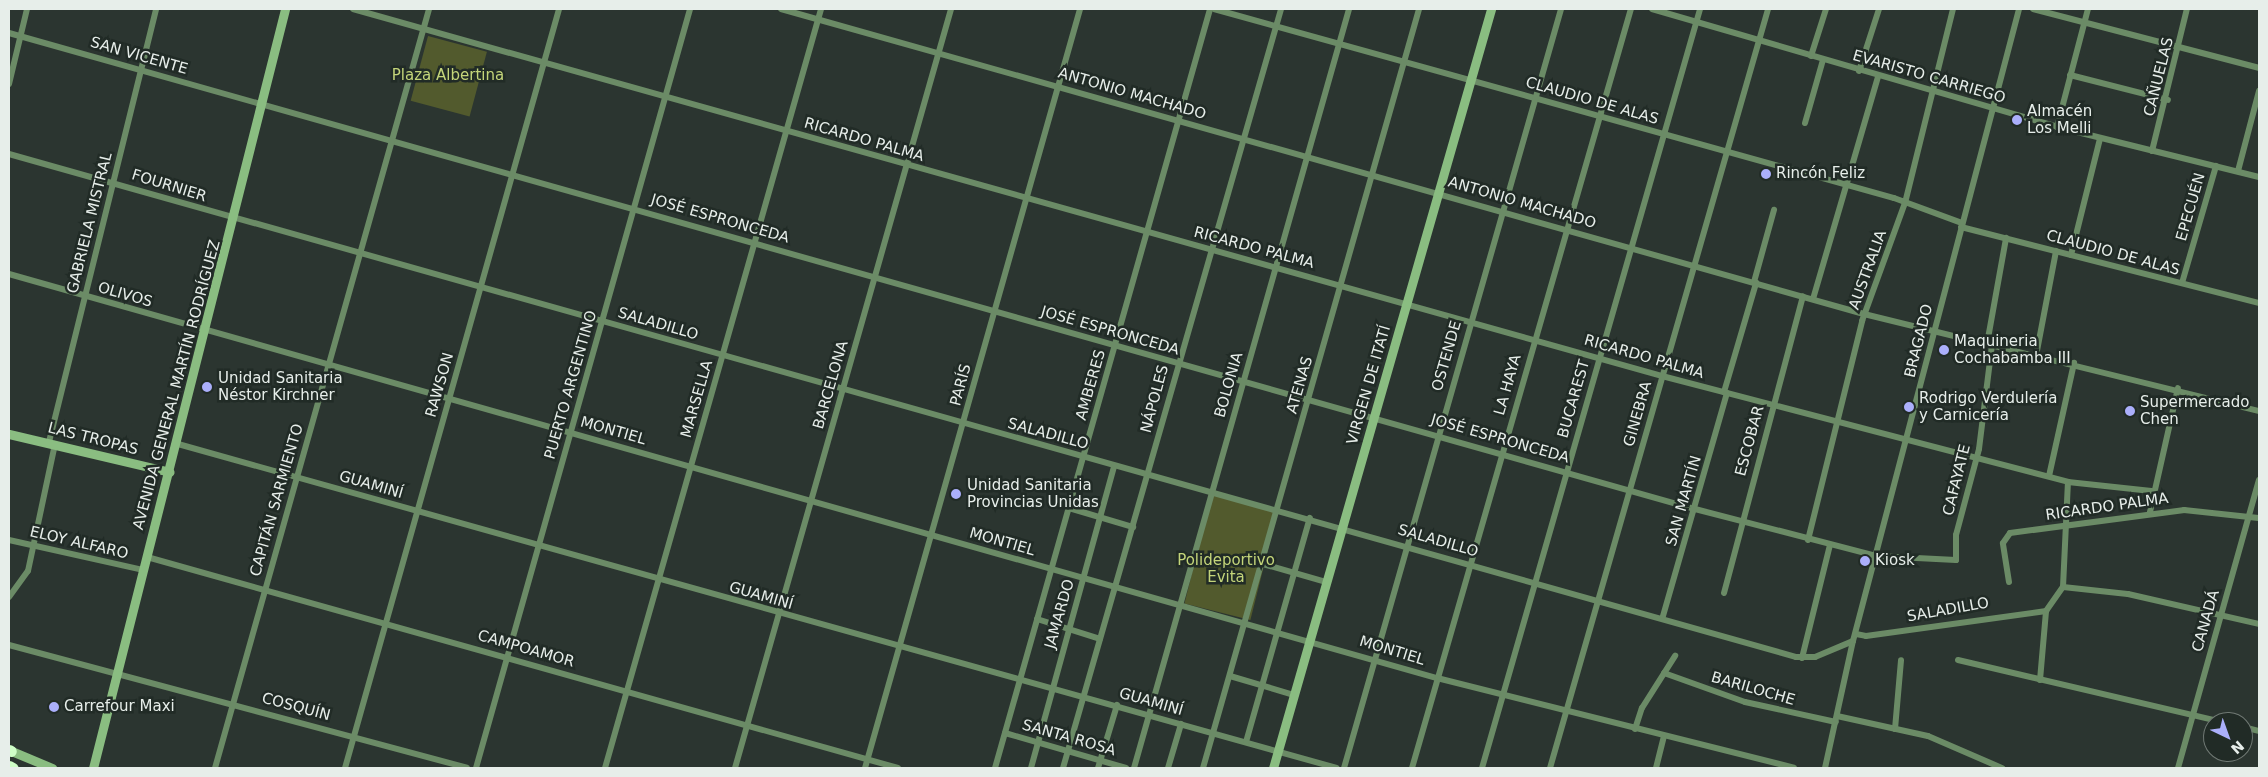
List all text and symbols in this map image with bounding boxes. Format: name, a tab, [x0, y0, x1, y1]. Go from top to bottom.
street label: SAN VICENTE	[88, 33, 190, 79]
street label: CAÑUELAS	[2140, 36, 2178, 118]
street label: EVARISTO CARRIEGO	[1851, 47, 2007, 107]
street label: ANTONIO MACHADO	[1056, 64, 1208, 124]
park label: Plaza Albertina	[392, 67, 504, 85]
street label: CLAUDIO DE ALAS	[1523, 73, 1661, 129]
place label: Almacén Los Melli	[2027, 102, 2092, 137]
street label: RICARDO PALMA	[802, 114, 926, 166]
marker: Almacén Los Melli	[2011, 114, 2023, 126]
street label: GABRIELA MISTRAL	[64, 151, 116, 295]
place label: Rincón Feliz	[1776, 165, 1865, 183]
street label: FOURNIER	[129, 166, 209, 206]
marker: Rincón Feliz	[1760, 168, 1772, 180]
street label: EPECUÉN	[2173, 171, 2209, 243]
street label: ANTONIO MACHADO	[1446, 173, 1598, 233]
street label: JOSÉ ESPRONCEDA	[649, 191, 791, 247]
street label: RICARDO PALMA	[1192, 223, 1316, 273]
street label: CLAUDIO DE ALAS	[2044, 227, 2182, 279]
street label: AUSTRALIA	[1845, 228, 1891, 312]
street label: AVENIDA GENERAL MARTÍN RODRÍGUEZ	[130, 238, 224, 532]
street label: OLIVOS	[96, 279, 154, 311]
street label: BRAGADO	[1901, 302, 1937, 380]
street label: JOSÉ ESPRONCEDA	[1039, 303, 1181, 359]
street label: SALADILLO	[616, 304, 700, 344]
street label: PUERTO ARGENTINO	[541, 308, 601, 462]
street label: OSTENDE	[1428, 319, 1466, 393]
street label: VIRGEN DE ITATÍ	[1343, 323, 1395, 447]
street label: RICARDO PALMA	[1582, 331, 1706, 383]
place label: Maquineria Cochabamba III	[1954, 332, 2071, 367]
street label: BARCELONA	[810, 339, 852, 431]
marker: Maquineria Cochabamba III	[1938, 344, 1950, 356]
street label: AMBERES	[1072, 348, 1110, 422]
street label: RAWSON	[422, 350, 458, 420]
street label: BOLONIA	[1211, 350, 1247, 420]
street label: LA HAYA	[1491, 353, 1525, 417]
street label: ATENAS	[1283, 354, 1317, 416]
street label: MARSELLA	[677, 358, 717, 440]
street label: BUCAREST	[1554, 358, 1594, 440]
street label: PARÍS	[947, 362, 975, 408]
street label: NÁPOLES	[1137, 363, 1173, 435]
place label: Unidad Sanitaria Néstor Kirchner	[218, 369, 343, 404]
street label: GINEBRA	[1620, 379, 1656, 449]
marker: Unidad Sanitaria Néstor Kirchner	[200, 380, 214, 394]
place label: Rodrigo Verdulería y Carnicería	[1919, 389, 2057, 424]
place label: Supermercado Chen	[2140, 393, 2249, 428]
marker: Rodrigo Verdulería y Carnicería	[1903, 401, 1915, 413]
street label: ESCOBAR	[1732, 404, 1768, 478]
marker: Supermercado Chen	[2124, 405, 2136, 417]
street label: JOSÉ ESPRONCEDA	[1429, 411, 1571, 467]
street label: MONTIEL	[578, 413, 648, 449]
street label: SALADILLO	[1006, 415, 1090, 453]
street label: LAS TROPAS	[46, 419, 140, 459]
street label: CAPITÁN SARMIENTO	[247, 422, 307, 578]
street label: CAFAYATE	[1939, 442, 1975, 518]
street label: SAN MARTÍN	[1662, 454, 1706, 548]
street label: GUAMINÍ	[337, 467, 405, 503]
place label: Unidad Sanitaria Provincias Unidas	[967, 476, 1099, 511]
marker: Unidad Sanitaria Provincias Unidas	[949, 487, 963, 501]
street label: RICARDO PALMA	[2044, 489, 2170, 525]
street label: SALADILLO	[1396, 521, 1480, 561]
street label: ELOY ALFARO	[28, 523, 130, 563]
street label: MONTIEL	[967, 524, 1037, 560]
park label: Polideportivo Evita	[1177, 551, 1275, 586]
place label: Kiosk	[1875, 552, 1915, 570]
marker: Kiosk	[1859, 555, 1871, 567]
street label: JAMARDO	[1042, 577, 1078, 651]
street label: GUAMINÍ	[727, 578, 795, 614]
street label: CANADÁ	[2189, 588, 2223, 654]
street label: SALADILLO	[1906, 594, 1990, 626]
street label: CAMPOAMOR	[476, 627, 576, 671]
street label: MONTIEL	[1357, 633, 1427, 669]
street label: BARILOCHE	[1709, 668, 1797, 710]
street label: GUAMINÍ	[1117, 684, 1185, 720]
street label: COSQUÍN	[260, 689, 332, 725]
place label: Carrefour Maxi	[64, 698, 175, 716]
marker: Carrefour Maxi	[48, 701, 60, 713]
north arrow	[2203, 712, 2253, 762]
street label: SANTA ROSA	[1020, 716, 1118, 760]
text: N	[2228, 738, 2247, 757]

